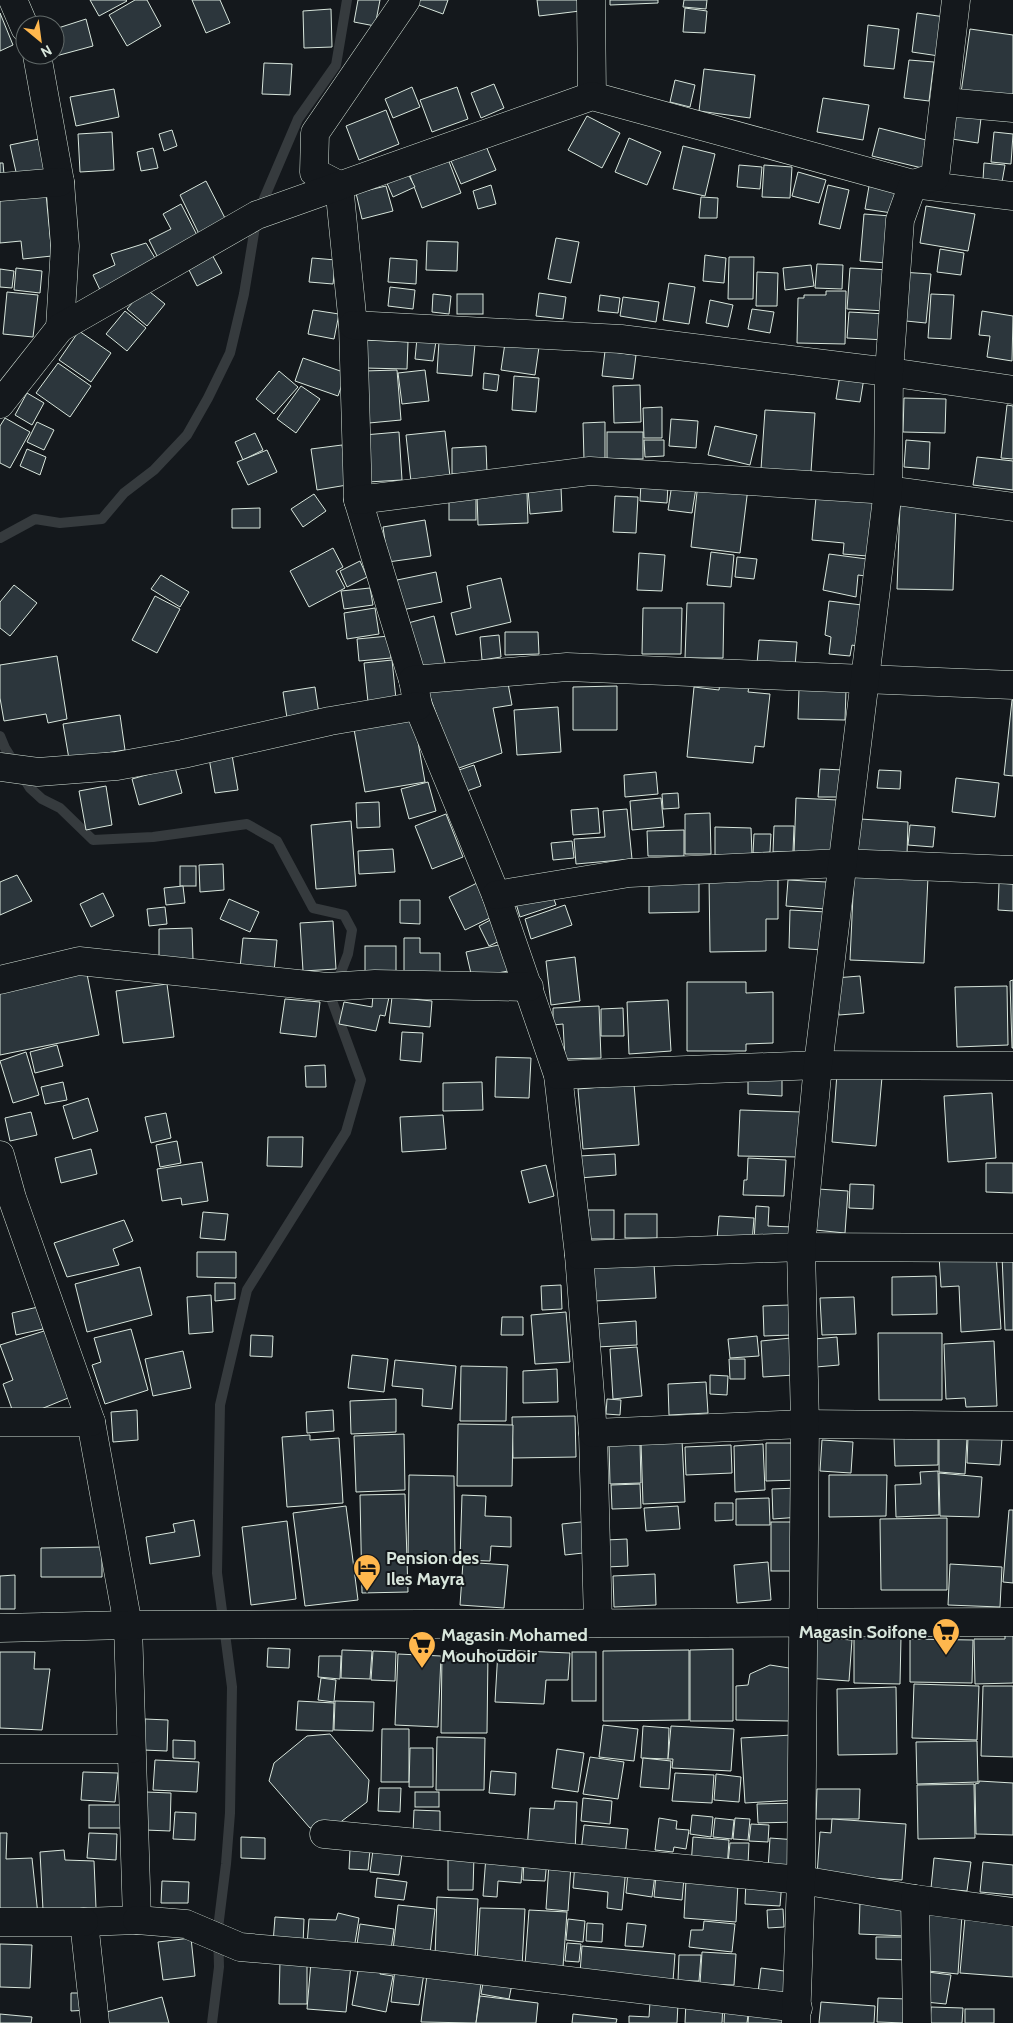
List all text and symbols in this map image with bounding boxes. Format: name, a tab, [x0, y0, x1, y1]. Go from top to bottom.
north arrow	[15, 15, 65, 65]
text: N	[38, 41, 55, 62]
place label: Pension des Iles Mayra	[386, 1547, 479, 1590]
hotel icon: Pension des Iles Mayra	[352, 1553, 382, 1592]
supermarket icon: Magasin Soifone	[931, 1617, 961, 1656]
place label: Magasin Soifone	[799, 1621, 927, 1643]
place label: Magasin Mohamed Mouhoudoir	[441, 1624, 588, 1667]
supermarket icon: Magasin Mohamed Mouhoudoir	[407, 1630, 437, 1669]

